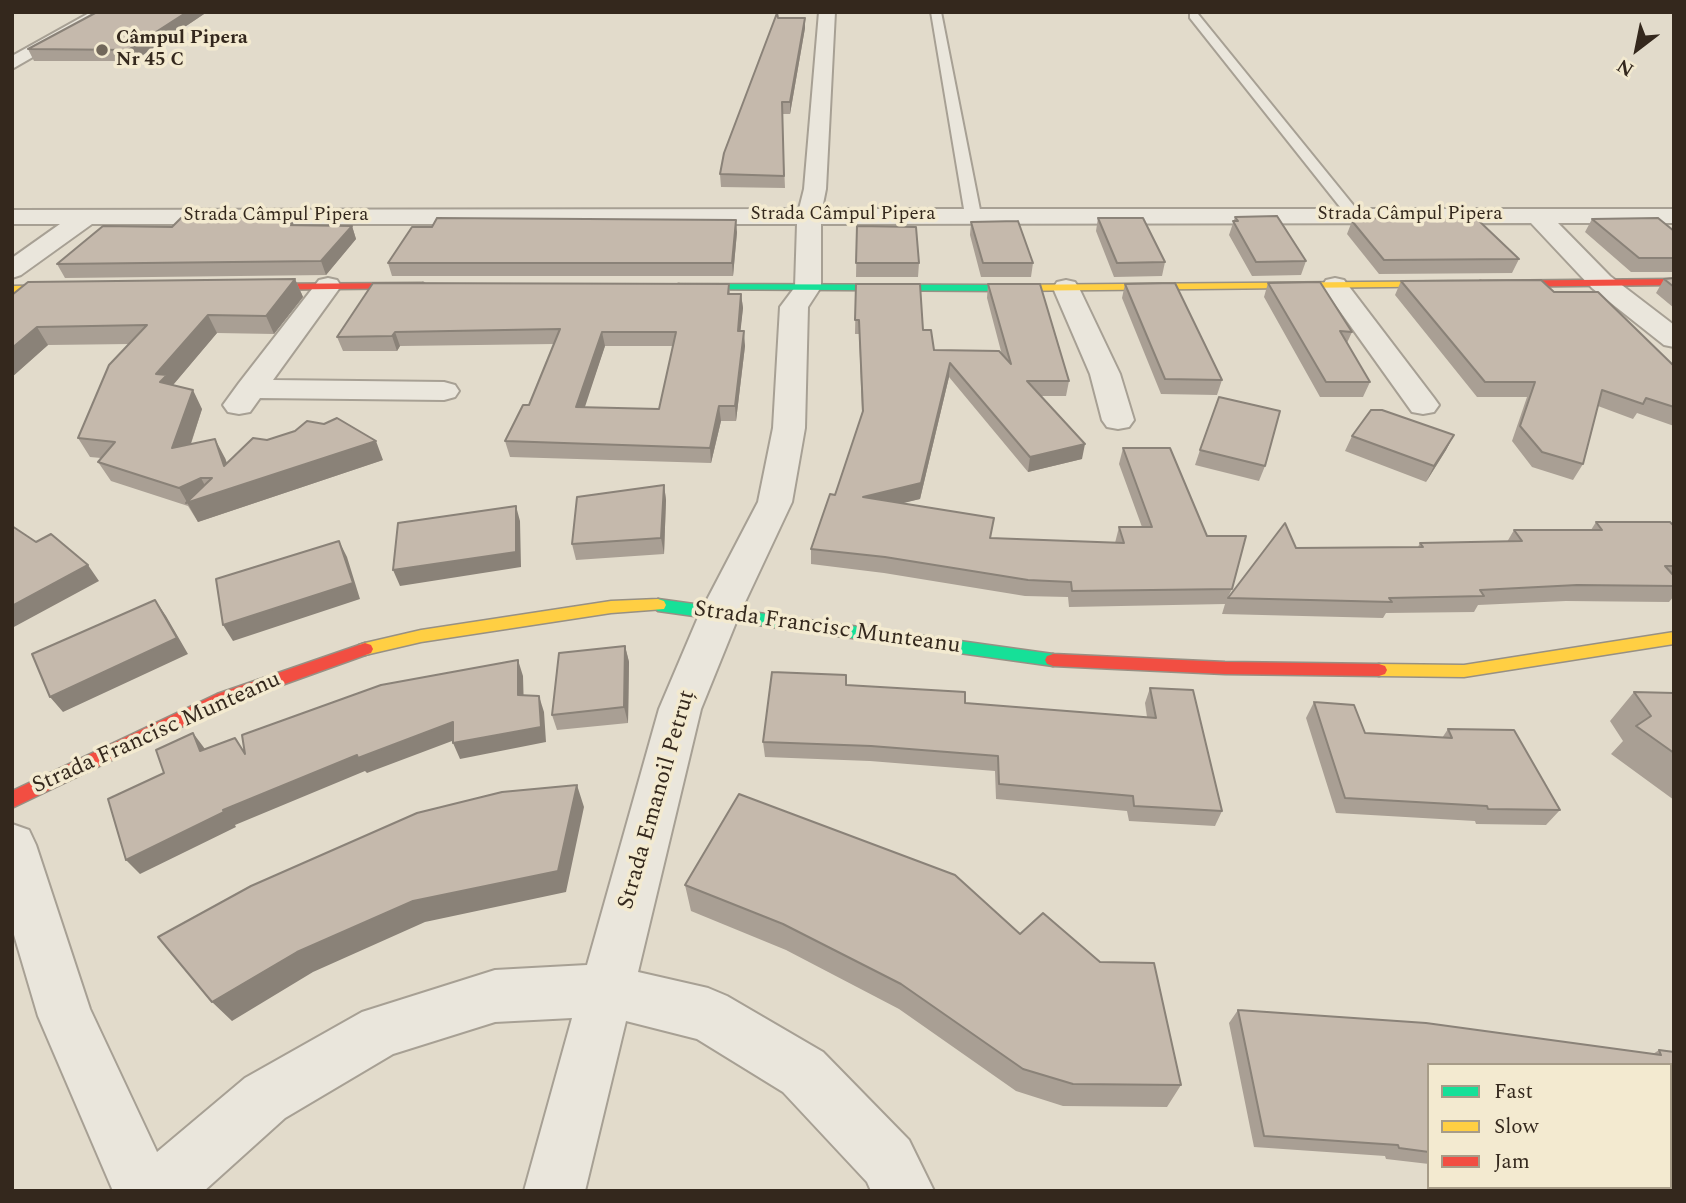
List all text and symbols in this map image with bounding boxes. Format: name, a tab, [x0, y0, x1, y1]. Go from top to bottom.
north arrow	[1602, 14, 1672, 84]
place label: Câmpul Pipera Nr 45 C	[116, 28, 248, 72]
marker: Câmpul Pipera Nr 45 C	[94, 42, 110, 58]
text: N	[1611, 51, 1640, 84]
street label: Strada Câmpul Pipera	[750, 204, 936, 226]
street label: Strada Câmpul Pipera	[1317, 204, 1503, 226]
street label: Strada Câmpul Pipera	[183, 205, 369, 227]
street label: Strada Francisc Munteanu	[692, 597, 962, 661]
street label: Strada Francisc Munteanu	[29, 667, 285, 801]
street label: Strada Emanoil Petruț	[614, 687, 702, 913]
legend	[1427, 1063, 1672, 1189]
text: Fast	[1494, 1076, 1533, 1108]
text: Slow	[1494, 1111, 1538, 1143]
text: Jam	[1494, 1146, 1530, 1178]

